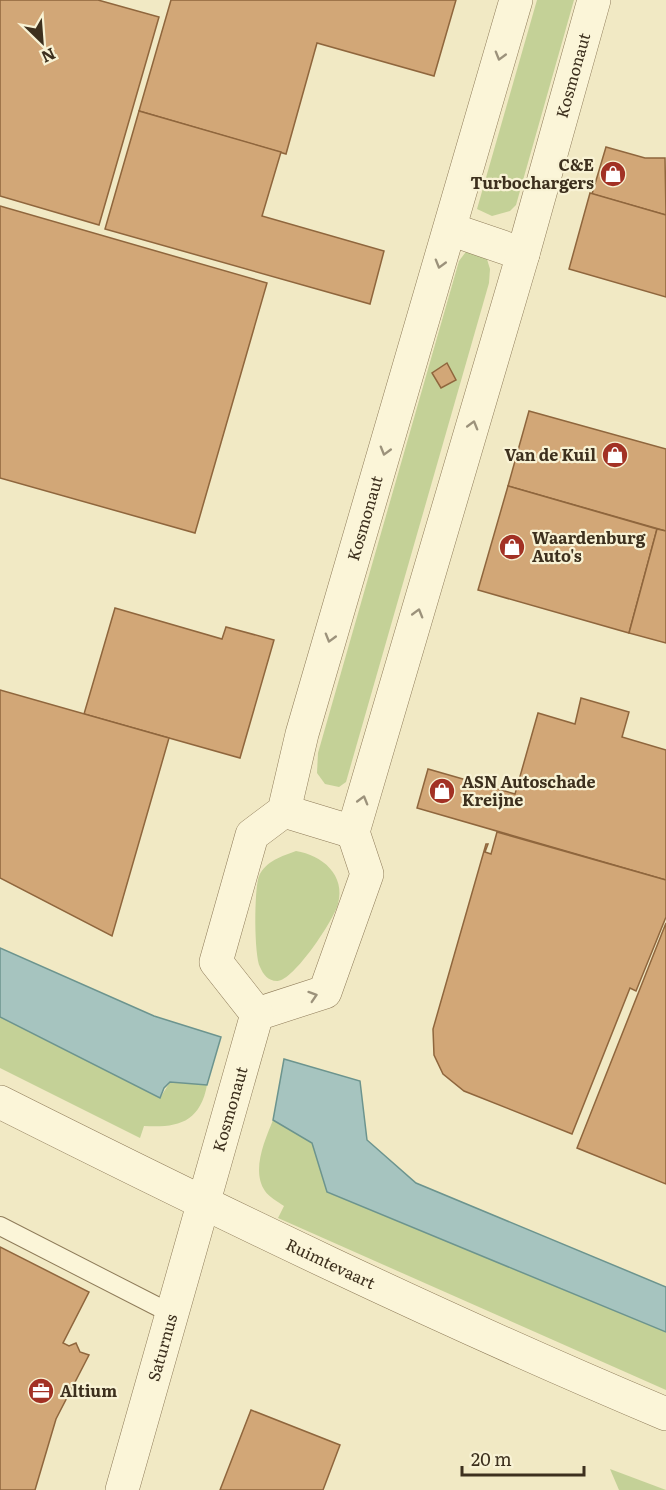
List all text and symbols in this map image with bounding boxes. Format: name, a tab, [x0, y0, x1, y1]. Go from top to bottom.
north arrow	[12, 12, 72, 72]
street label: Kosmonaut	[549, 29, 595, 121]
text: N	[38, 43, 60, 70]
one-way arrow	[495, 50, 507, 61]
place label: C&E Turbochargers	[470, 152, 594, 194]
shop icon: C&E Turbochargers	[598, 159, 628, 189]
one-way arrow	[435, 258, 447, 269]
one-way arrow	[466, 420, 478, 431]
shop icon: Van de Kuil	[600, 440, 630, 470]
place label: Van de Kuil	[504, 442, 596, 466]
one-way arrow	[380, 445, 392, 456]
street label: Kosmonaut	[340, 472, 388, 563]
place label: Waardenburg Auto's	[532, 525, 646, 567]
shop icon: Waardenburg Auto's	[497, 532, 527, 562]
one-way arrow	[411, 608, 423, 618]
one-way arrow	[325, 632, 337, 643]
place label: ASN Autoschade Kreijne	[462, 769, 596, 811]
shop icon: ASN Autoschade Kreijne	[427, 776, 457, 806]
one-way arrow	[356, 795, 368, 806]
one-way arrow	[307, 991, 318, 1003]
street label: Kosmonaut	[206, 1063, 253, 1154]
street label: Ruimtevaart	[282, 1231, 380, 1294]
street label: Saturnus	[140, 1311, 182, 1384]
office icon: Altium	[26, 1376, 56, 1406]
place label: Altium	[60, 1378, 117, 1402]
scale bar	[462, 1439, 584, 1477]
text: 20 m	[471, 1445, 512, 1472]

